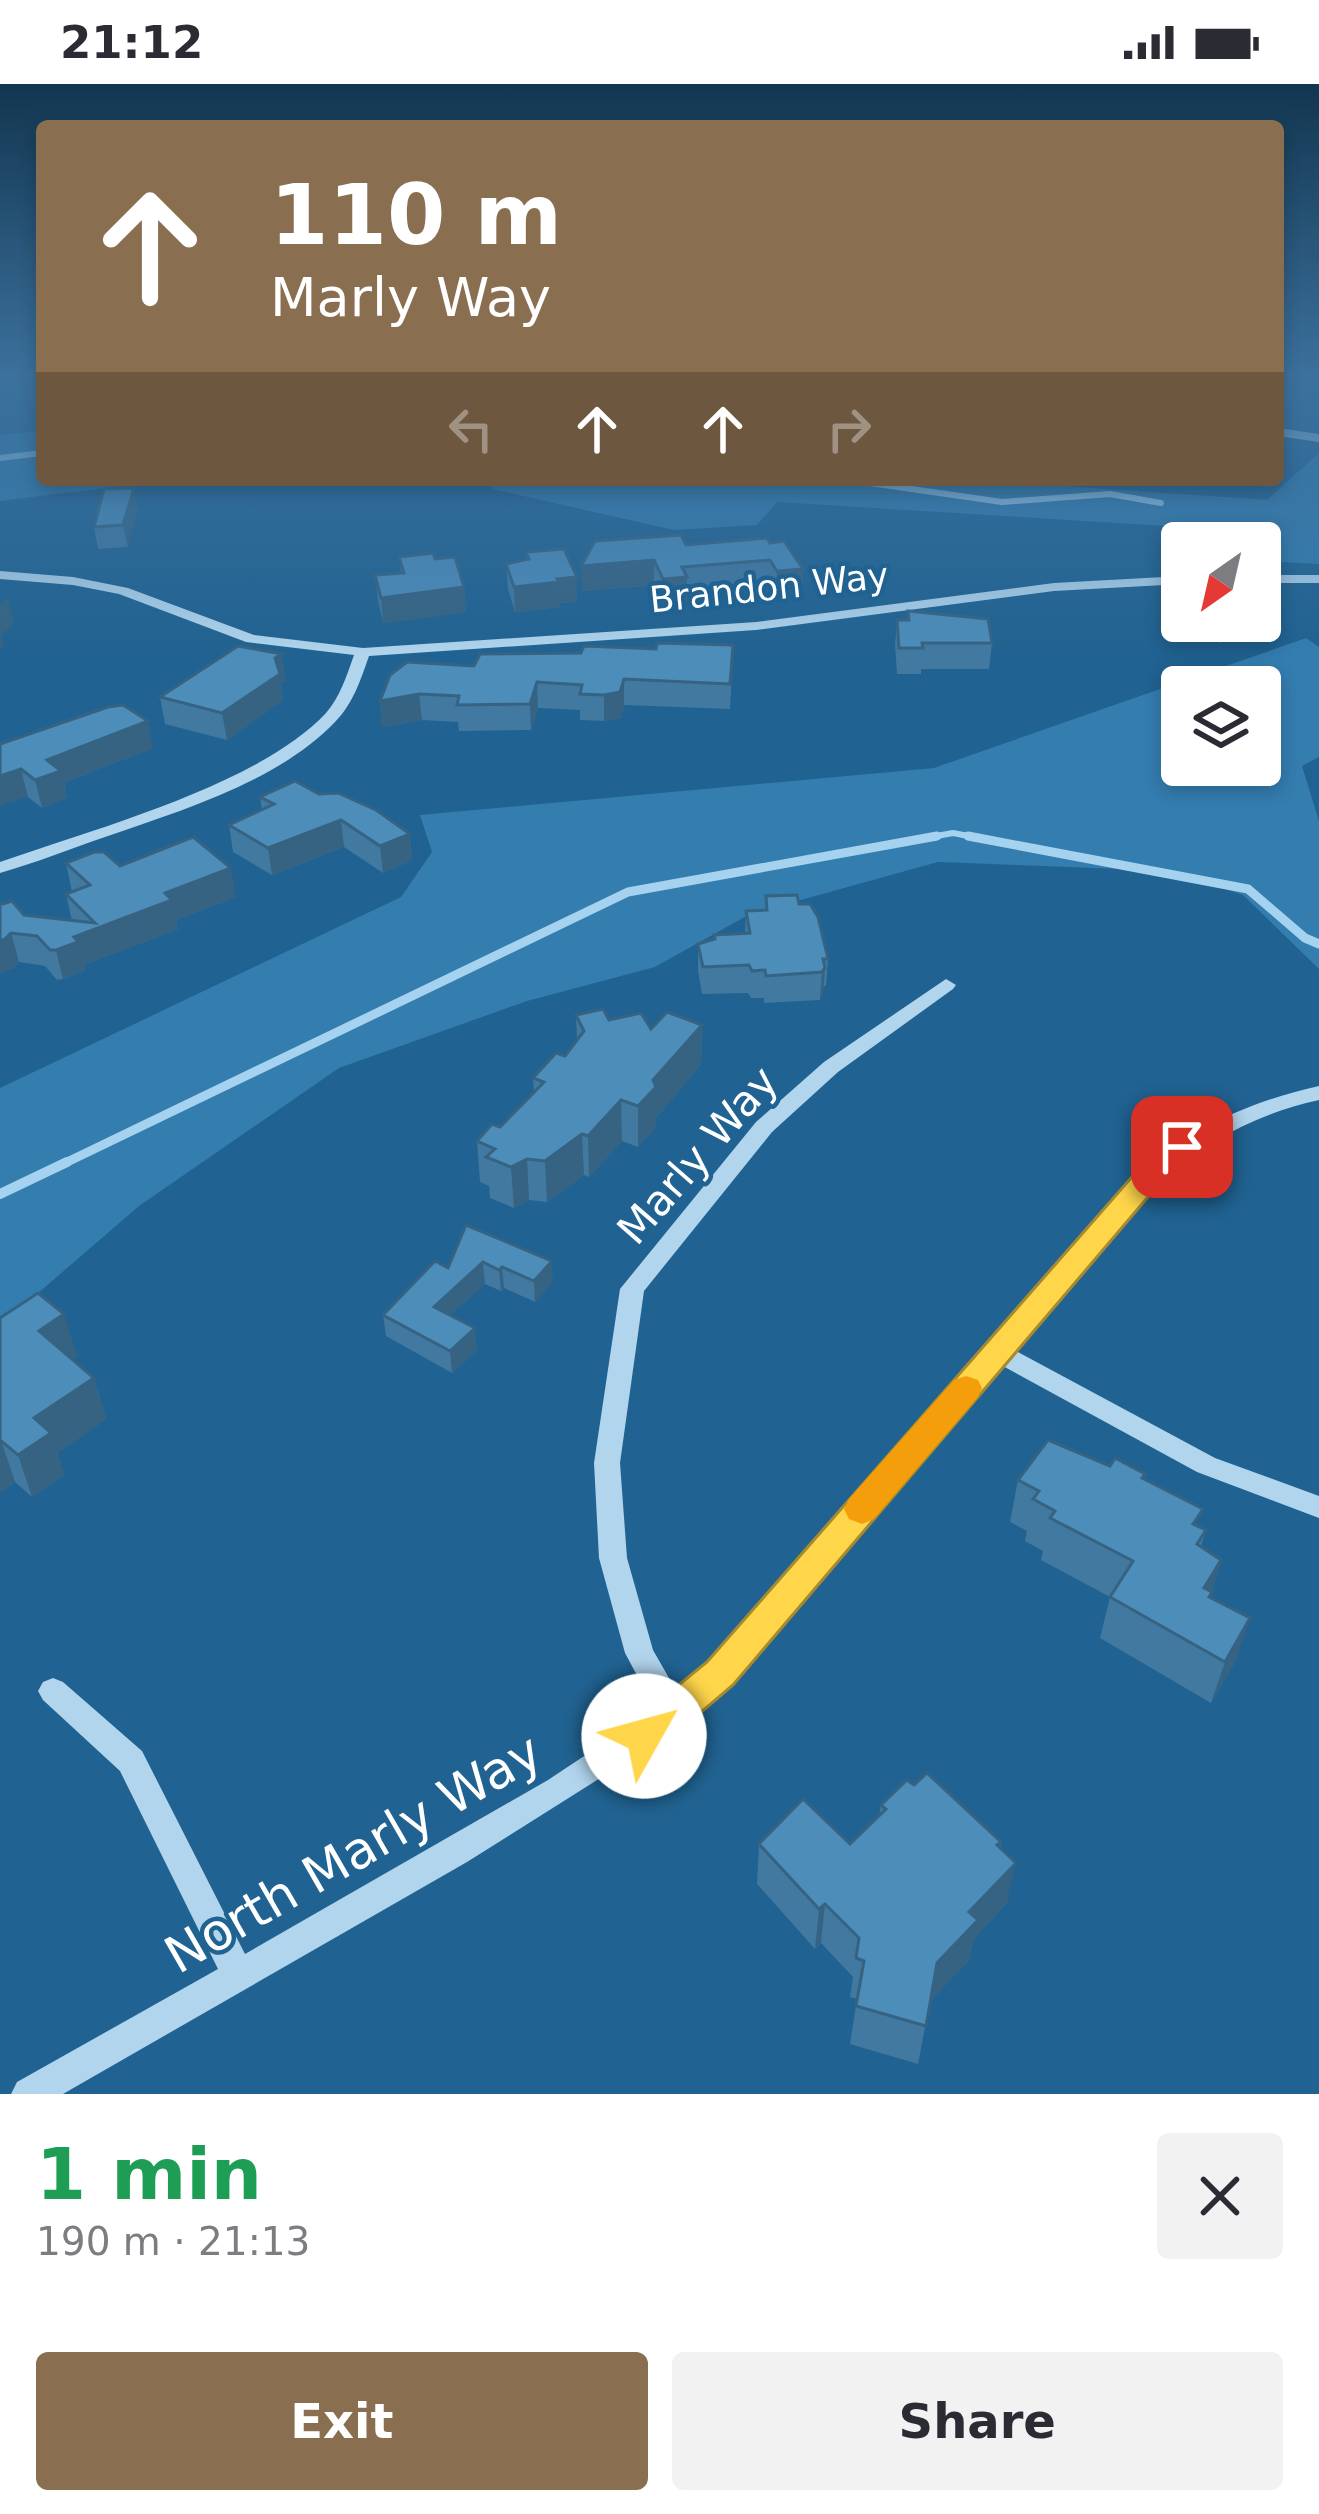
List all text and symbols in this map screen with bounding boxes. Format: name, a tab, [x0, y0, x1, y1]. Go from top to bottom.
text: 21:12	[60, 16, 203, 69]
text: 110 m	[270, 166, 562, 264]
icon: ahead	[72, 168, 228, 324]
text: Marly Way	[270, 266, 551, 329]
icon: left	[438, 396, 504, 462]
icon: ahead	[564, 396, 630, 462]
icon: ahead	[690, 396, 756, 462]
icon: right	[816, 396, 882, 462]
north arrow	[1161, 522, 1281, 642]
map controls	[1161, 522, 1281, 786]
street label: Brandon Way	[647, 555, 891, 620]
button: layers	[1161, 666, 1281, 786]
street label: Marly Way	[607, 1057, 788, 1254]
pin	[1131, 1096, 1233, 1198]
icon: arrive	[1149, 1114, 1215, 1180]
position arrow	[581, 1673, 707, 1799]
street label: North Marly Way	[155, 1722, 552, 1985]
text: 1 min	[36, 2132, 262, 2216]
button: close	[1157, 2133, 1283, 2259]
text: 190 m · 21:13	[36, 2219, 310, 2264]
button: Exit	[36, 2352, 648, 2490]
button: Share	[672, 2352, 1283, 2490]

